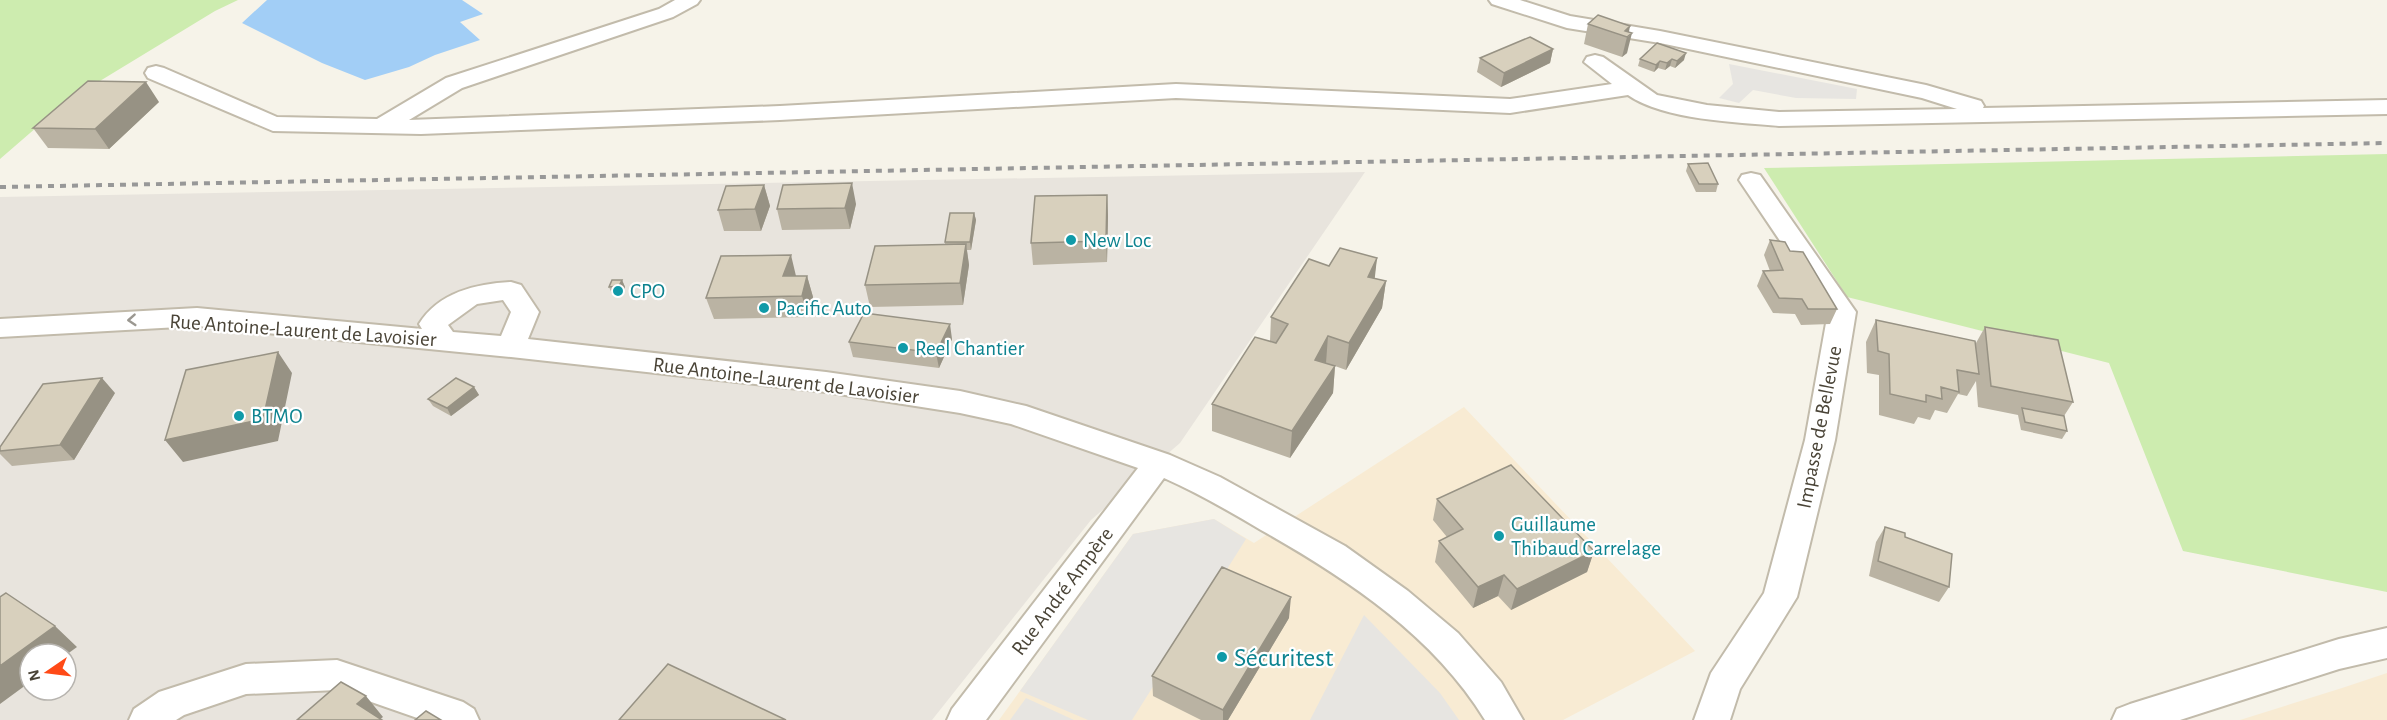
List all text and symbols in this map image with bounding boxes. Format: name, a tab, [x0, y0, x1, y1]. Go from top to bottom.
place label: New Loc	[1083, 230, 1151, 251]
marker: New Loc	[1064, 233, 1078, 247]
place label: CPO	[630, 281, 665, 302]
marker: CPO	[611, 284, 625, 298]
place label: Pacific Auto	[776, 298, 872, 319]
marker: Pacific Auto	[757, 301, 771, 315]
street label: Rue Antoine-Laurent de Lavoisier	[169, 311, 437, 350]
one-way arrow	[127, 314, 136, 327]
place label: Reel Chantier	[915, 338, 1025, 359]
marker: Reel Chantier	[896, 341, 910, 355]
street label: Impasse de Bellevue	[1793, 344, 1846, 510]
street label: Rue Antoine-Laurent de Lavoisier	[652, 354, 920, 407]
place label: BTMO	[251, 406, 302, 427]
marker: BTMO	[232, 409, 246, 423]
place label: Guillaume Thibaud Carrelage	[1511, 514, 1661, 559]
street label: Rue André Ampère	[1008, 523, 1117, 659]
marker: Guillaume Thibaud Carrelage	[1492, 529, 1506, 543]
north arrow	[18, 642, 78, 702]
place label: Sécuritest	[1234, 645, 1333, 671]
marker: Sécuritest	[1215, 650, 1229, 664]
text: N	[25, 668, 44, 683]

